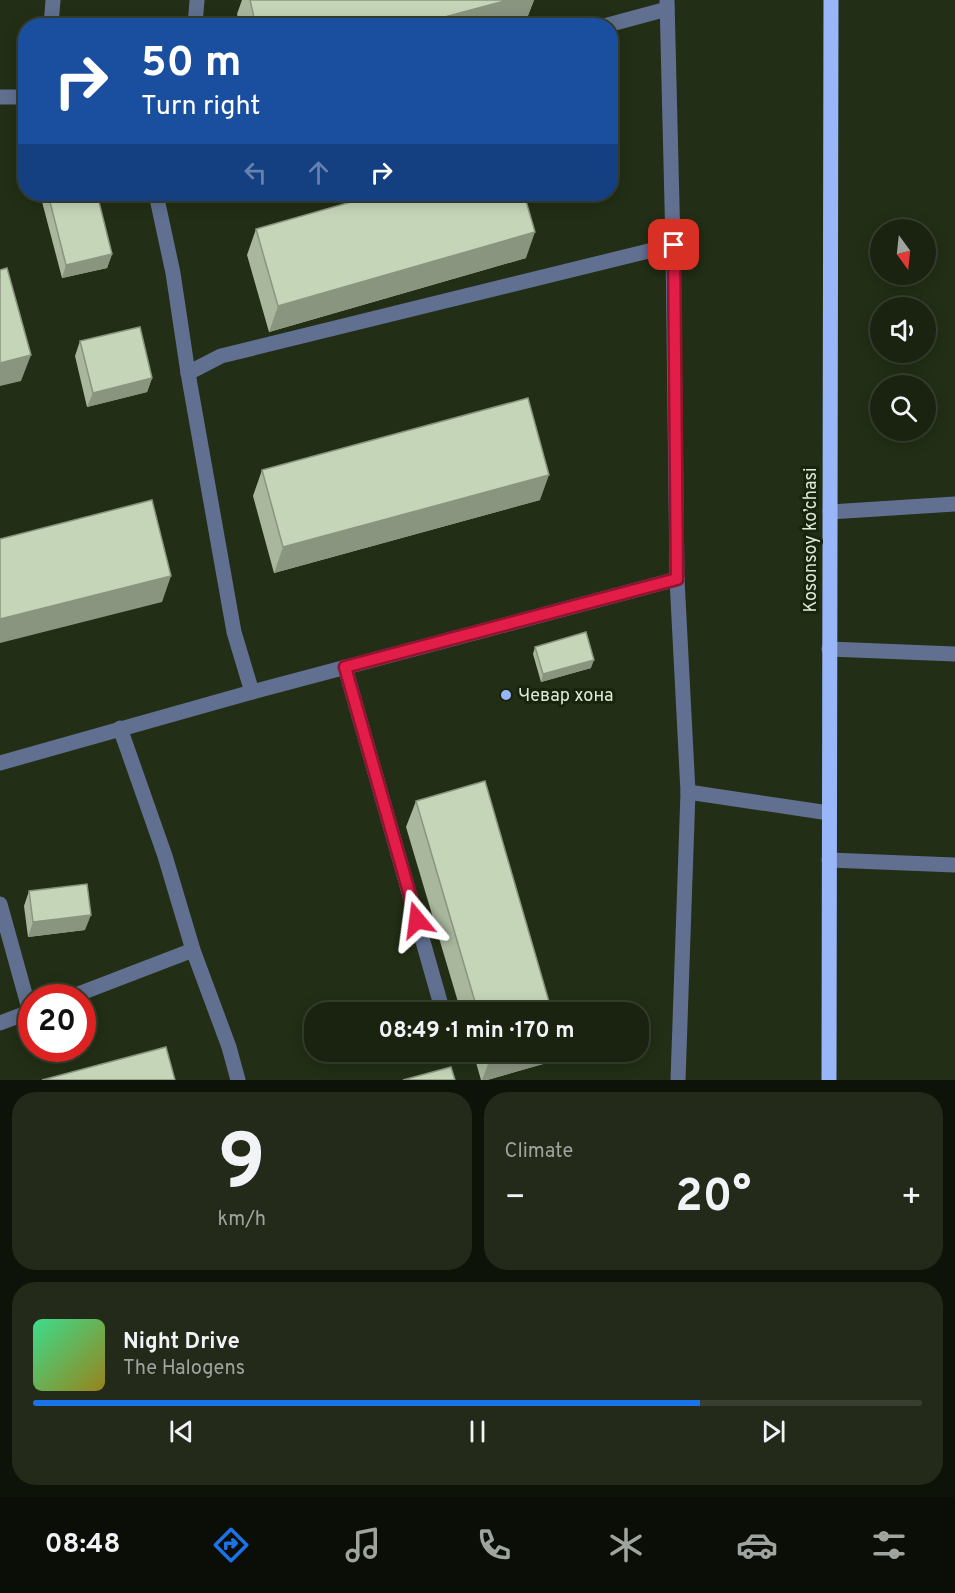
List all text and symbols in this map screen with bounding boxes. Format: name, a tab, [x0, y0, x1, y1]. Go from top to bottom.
text: 50 m	[141, 38, 242, 91]
icon: right	[42, 42, 120, 120]
text: Turn right	[141, 90, 260, 124]
icon: left	[239, 156, 272, 189]
icon: ahead	[302, 156, 335, 189]
icon: right	[365, 156, 398, 189]
pin	[648, 219, 699, 270]
north arrow	[870, 219, 936, 285]
map controls	[870, 219, 936, 441]
icon: arrive	[657, 228, 690, 261]
button: sound	[870, 297, 936, 363]
button: search	[870, 375, 936, 441]
street label: Kosonsoy ko’chasi	[800, 468, 823, 613]
place label: Чевар хона	[518, 685, 614, 708]
marker: Чевар хона	[499, 688, 513, 702]
position arrow	[385, 888, 449, 952]
speed limit sign: 20	[18, 984, 96, 1062]
text: 08:49 · 1 min · 170 m	[379, 1018, 574, 1045]
text: 9	[218, 1118, 266, 1217]
text: Climate	[505, 1139, 573, 1165]
text: 20°	[675, 1170, 751, 1227]
text: −	[505, 1178, 526, 1220]
text: +	[901, 1178, 922, 1220]
text: km/h	[217, 1207, 266, 1233]
text: Night Drive	[123, 1329, 240, 1356]
text: The Halogens	[123, 1356, 245, 1382]
icon: previous	[165, 1415, 198, 1448]
icon: pause	[461, 1415, 494, 1448]
icon: next	[757, 1415, 790, 1448]
icon: directions	[210, 1524, 252, 1566]
icon: music	[342, 1524, 384, 1566]
icon: phone	[473, 1524, 515, 1566]
icon: climate	[605, 1524, 647, 1566]
icon: car	[736, 1524, 778, 1566]
icon: filters	[868, 1524, 910, 1566]
text: 08:48	[45, 1528, 120, 1562]

